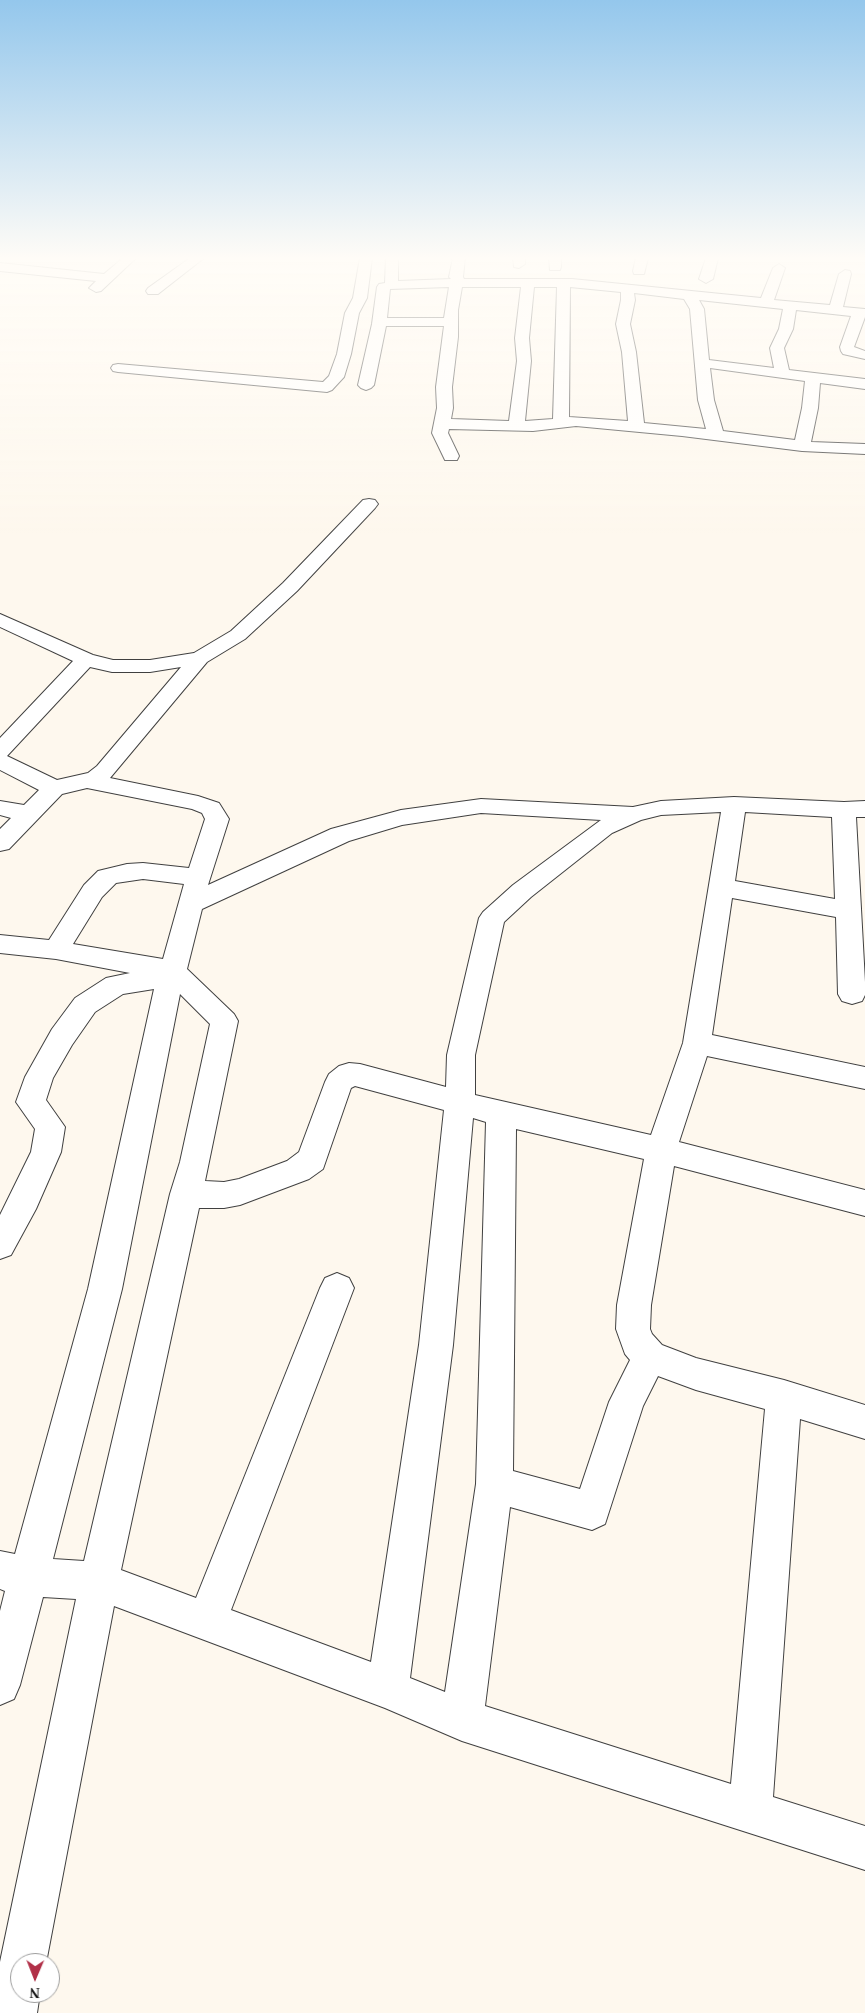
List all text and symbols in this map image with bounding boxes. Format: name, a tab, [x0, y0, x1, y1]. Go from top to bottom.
north arrow	[10, 1953, 60, 2003]
text: N	[30, 1985, 40, 2000]

